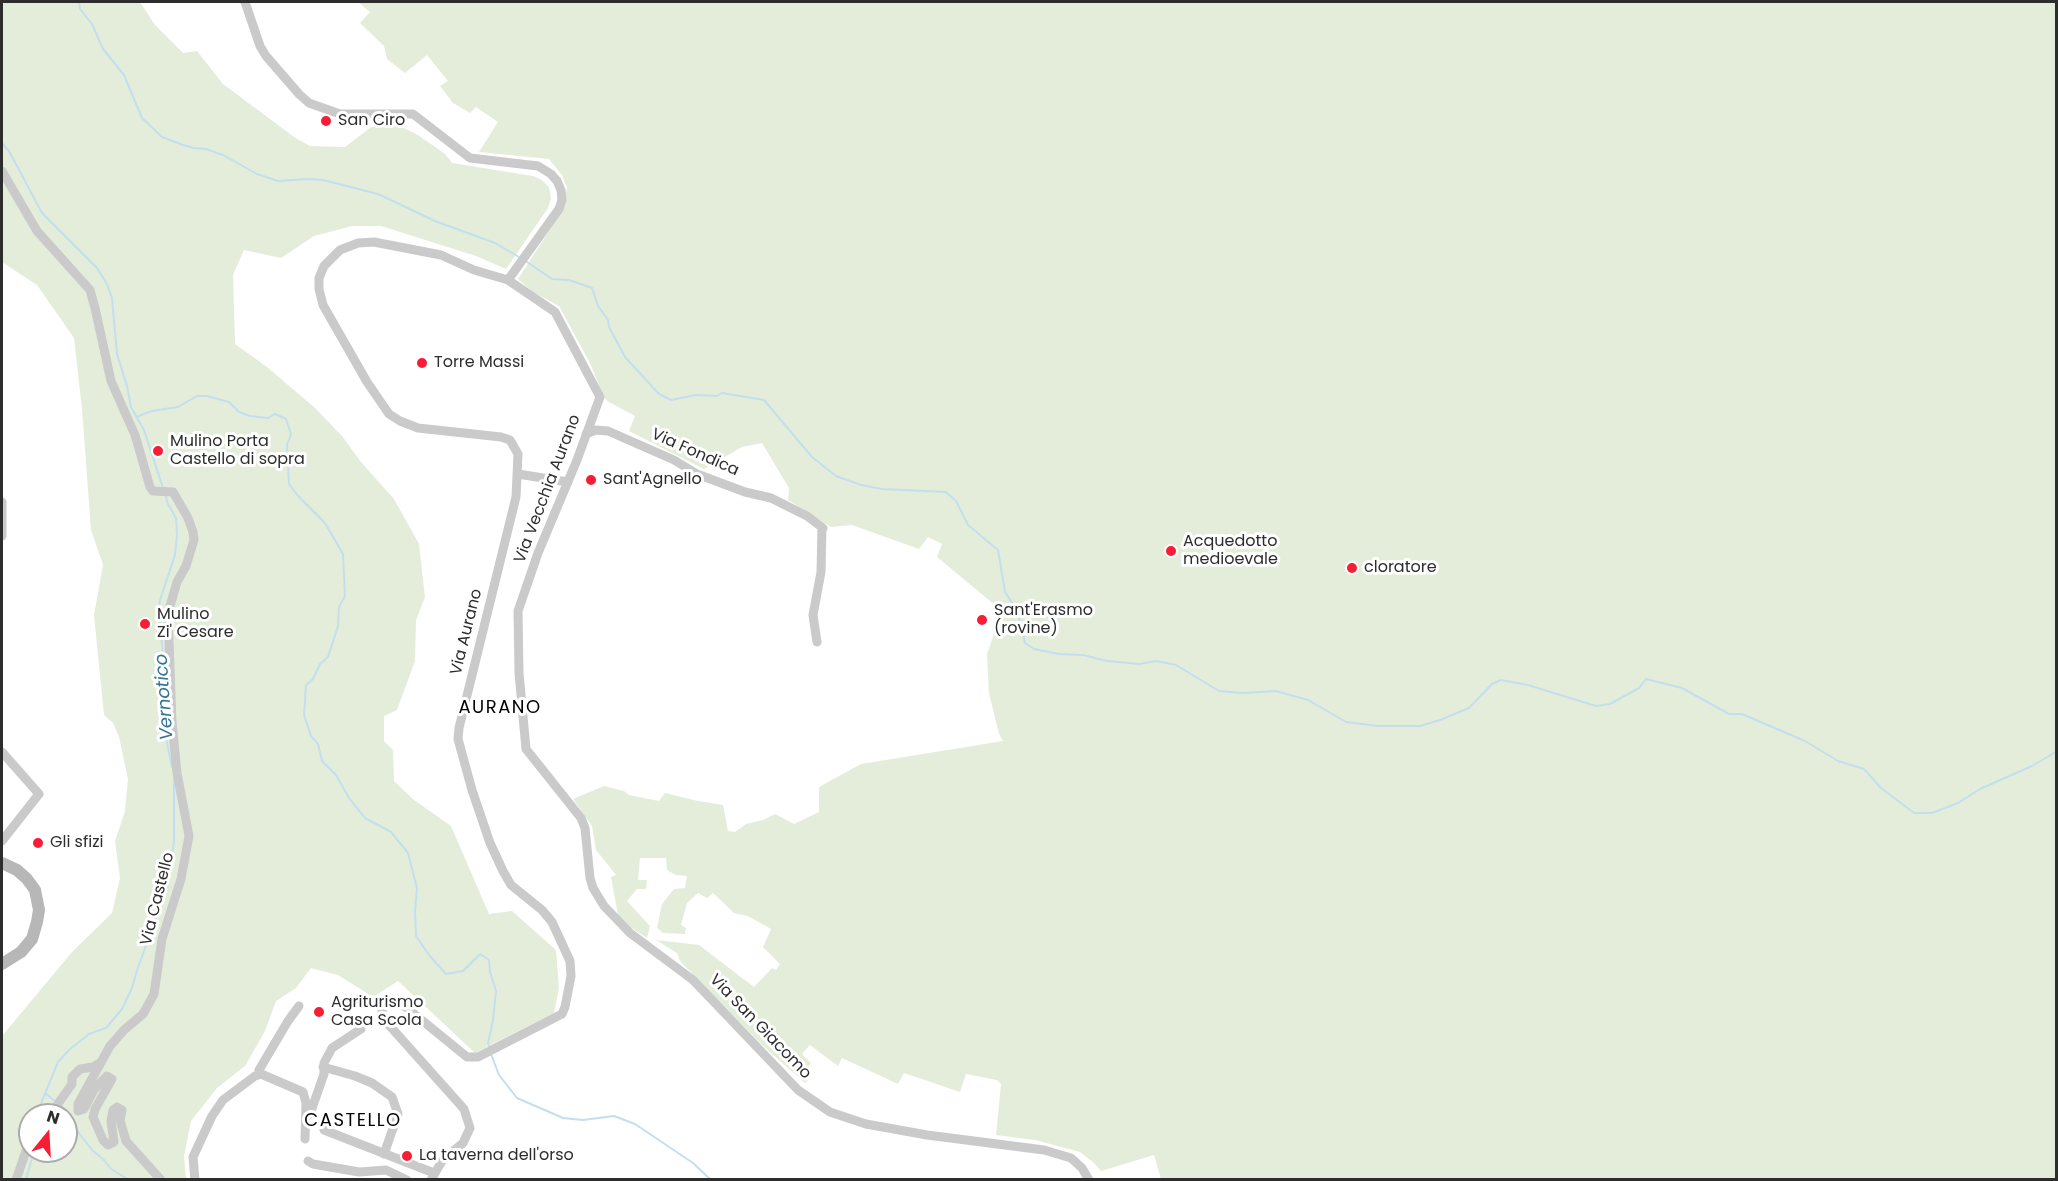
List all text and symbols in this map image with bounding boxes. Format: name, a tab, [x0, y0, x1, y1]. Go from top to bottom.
place label: San Ciro	[338, 111, 405, 131]
marker: San Ciro	[319, 114, 333, 128]
place label: Torre Massi	[434, 353, 524, 373]
marker: Torre Massi	[415, 356, 429, 370]
street label: Via Vecchia Aurano	[511, 412, 585, 566]
street label: Via Fondica	[648, 425, 742, 481]
place label: Mulino Porta Castello di sopra	[170, 432, 305, 470]
marker: Mulino Porta Castello di sopra	[151, 444, 165, 458]
place label: Sant'Agnello	[603, 470, 702, 490]
marker: Sant'Agnello	[584, 473, 598, 487]
place label: Acquedotto medioevale	[1183, 532, 1278, 570]
marker: Acquedotto medioevale	[1164, 544, 1178, 558]
place label: cloratore	[1364, 558, 1437, 578]
marker: cloratore	[1345, 561, 1359, 575]
street label: Via Aurano	[447, 587, 487, 677]
place label: Sant'Erasmo (rovine)	[994, 601, 1093, 639]
place label: Mulino Zi' Cesare	[157, 605, 234, 643]
marker: Sant'Erasmo (rovine)	[975, 613, 989, 627]
marker: Mulino Zi' Cesare	[138, 617, 152, 631]
water label: Vernotico	[151, 653, 179, 741]
district label: AURANO	[458, 697, 542, 719]
place label: Gli sfizi	[50, 833, 103, 853]
marker: Gli sfizi	[31, 836, 45, 850]
street label: Via Castello	[137, 850, 179, 948]
street label: Via San Giacomo	[705, 971, 815, 1083]
place label: Agriturismo Casa Scola	[331, 993, 424, 1031]
marker: Agriturismo Casa Scola	[312, 1005, 326, 1019]
north arrow	[18, 1103, 78, 1163]
text: N	[44, 1105, 62, 1130]
district label: CASTELLO	[304, 1110, 402, 1132]
place label: La taverna dell'orso	[419, 1146, 574, 1166]
marker: La taverna dell'orso	[400, 1149, 414, 1163]

